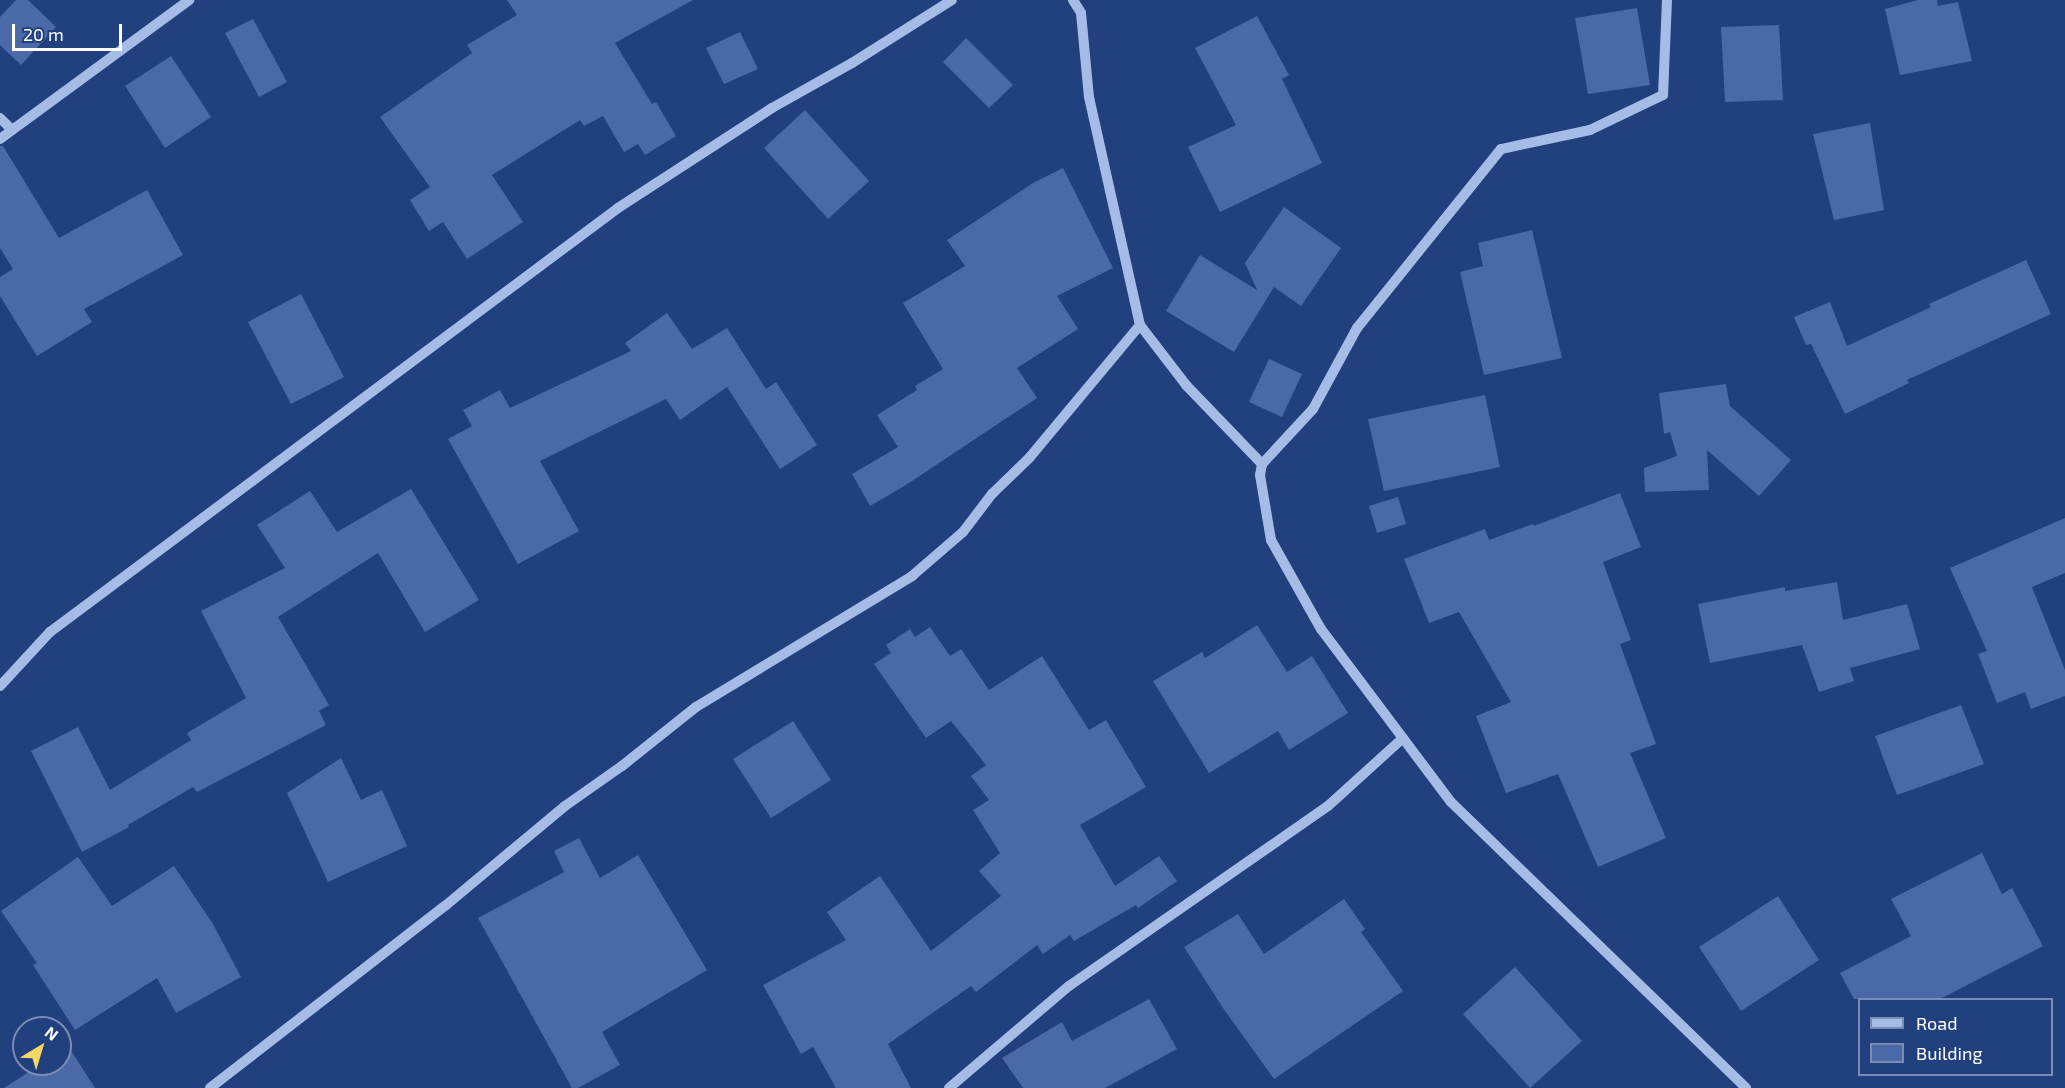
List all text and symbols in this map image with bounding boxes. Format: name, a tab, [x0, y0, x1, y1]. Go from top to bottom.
scale bar	[15, 12, 124, 50]
text: 20 m	[23, 23, 64, 45]
legend	[1858, 998, 2053, 1076]
text: Road	[1916, 1012, 1957, 1034]
north arrow	[12, 1016, 72, 1076]
text: N	[42, 1022, 63, 1044]
text: Building	[1916, 1042, 1983, 1064]

